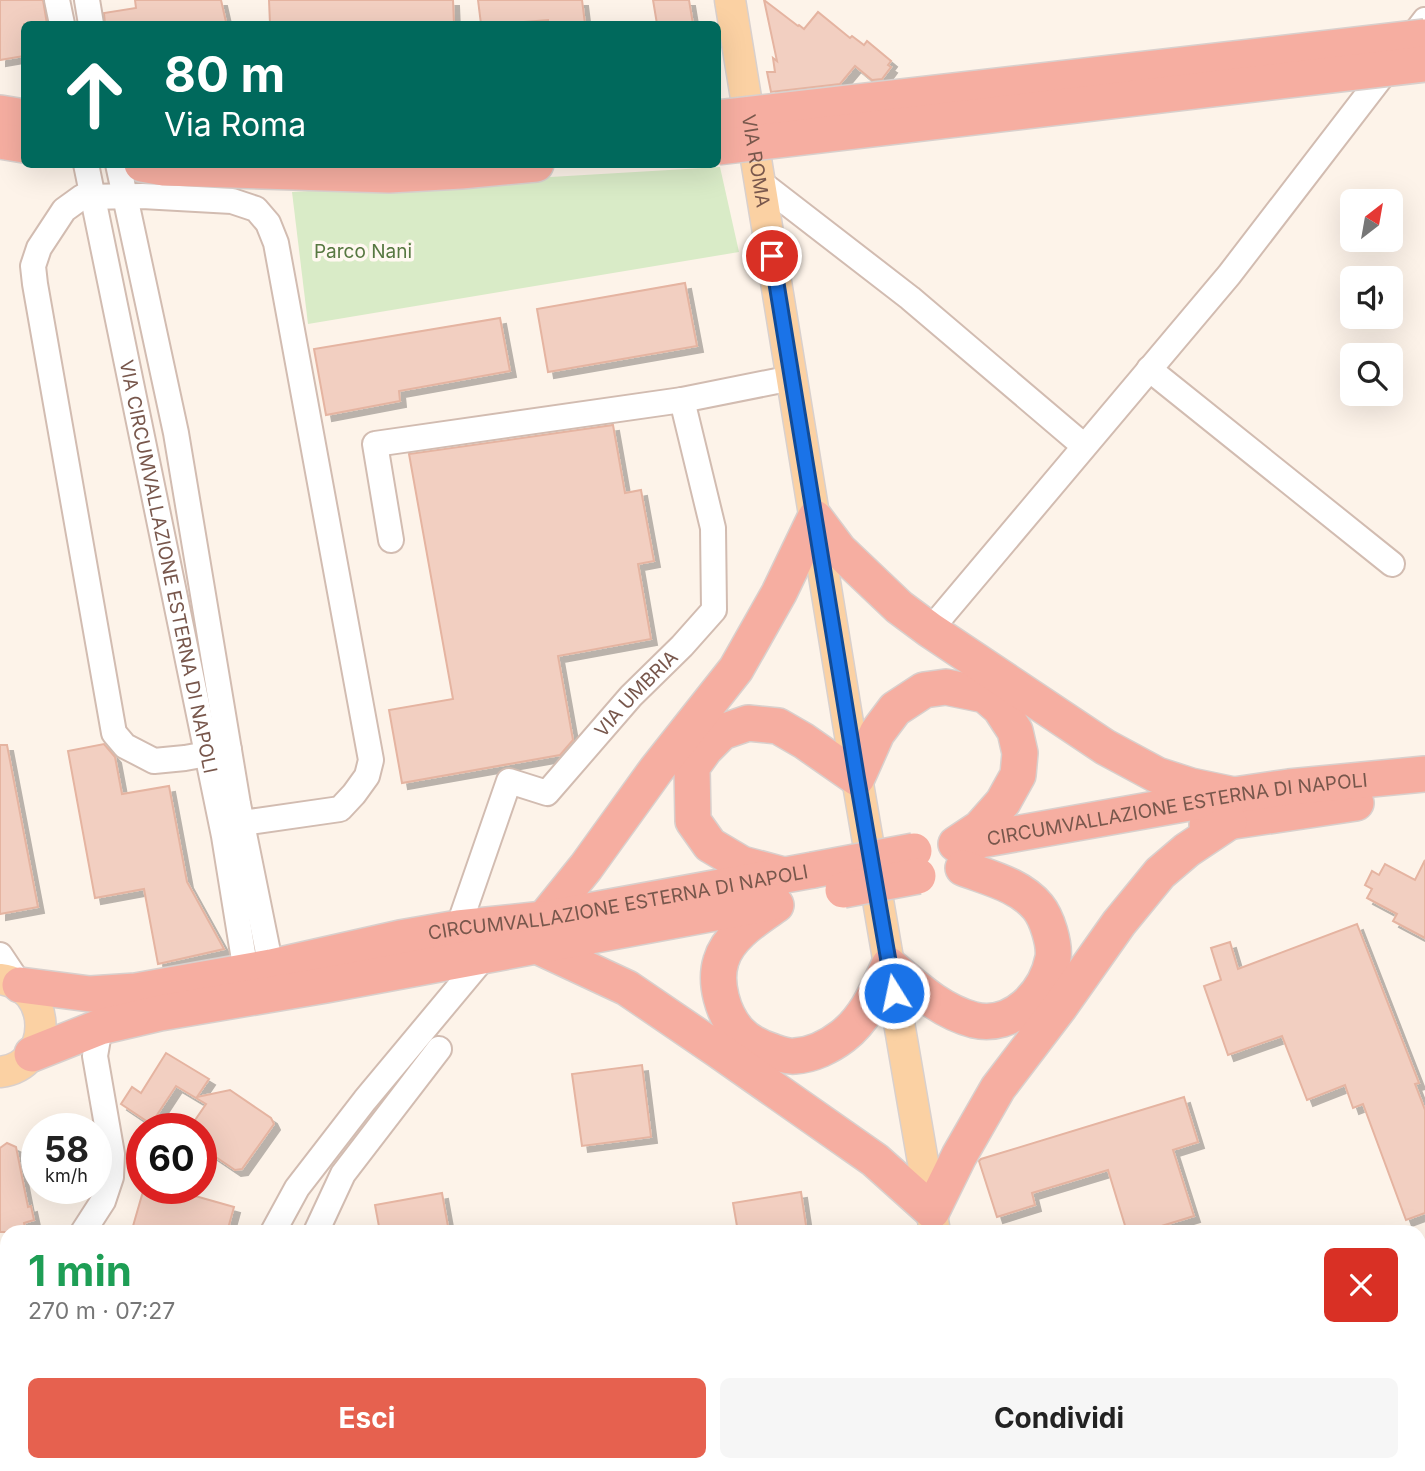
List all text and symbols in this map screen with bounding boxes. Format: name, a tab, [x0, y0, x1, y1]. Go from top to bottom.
text: 80 m	[164, 45, 285, 104]
icon: ahead	[49, 49, 140, 140]
text: Via Roma	[164, 105, 306, 144]
street label: VIA ROMA	[737, 113, 775, 209]
north arrow	[1340, 189, 1404, 252]
map controls	[1340, 189, 1403, 406]
pin	[742, 226, 802, 286]
icon: arrive	[753, 237, 791, 275]
park label: Parco Nani	[314, 240, 412, 263]
button: sound	[1340, 266, 1403, 329]
button: search	[1340, 343, 1403, 406]
street label: VIA CIRCUMVALLAZIONE ESTERNA DI NAPOLI	[115, 358, 222, 775]
street label: VIA UMBRIA	[589, 645, 682, 741]
street label: CIRCUMVALLAZIONE ESTERNA DI NAPOLI	[985, 768, 1368, 850]
street label: CIRCUMVALLAZIONE ESTERNA DI NAPOLI	[426, 860, 810, 945]
position arrow	[857, 956, 931, 1030]
speed limit sign: 60	[126, 1113, 217, 1204]
text: 58	[44, 1128, 89, 1170]
text: km/h	[45, 1165, 88, 1186]
text: 1 min	[28, 1245, 132, 1296]
button: close	[1324, 1248, 1398, 1322]
text: 270 m · 07:27	[28, 1297, 175, 1325]
button: Esci	[28, 1378, 706, 1458]
button: Condividi	[720, 1378, 1398, 1458]

